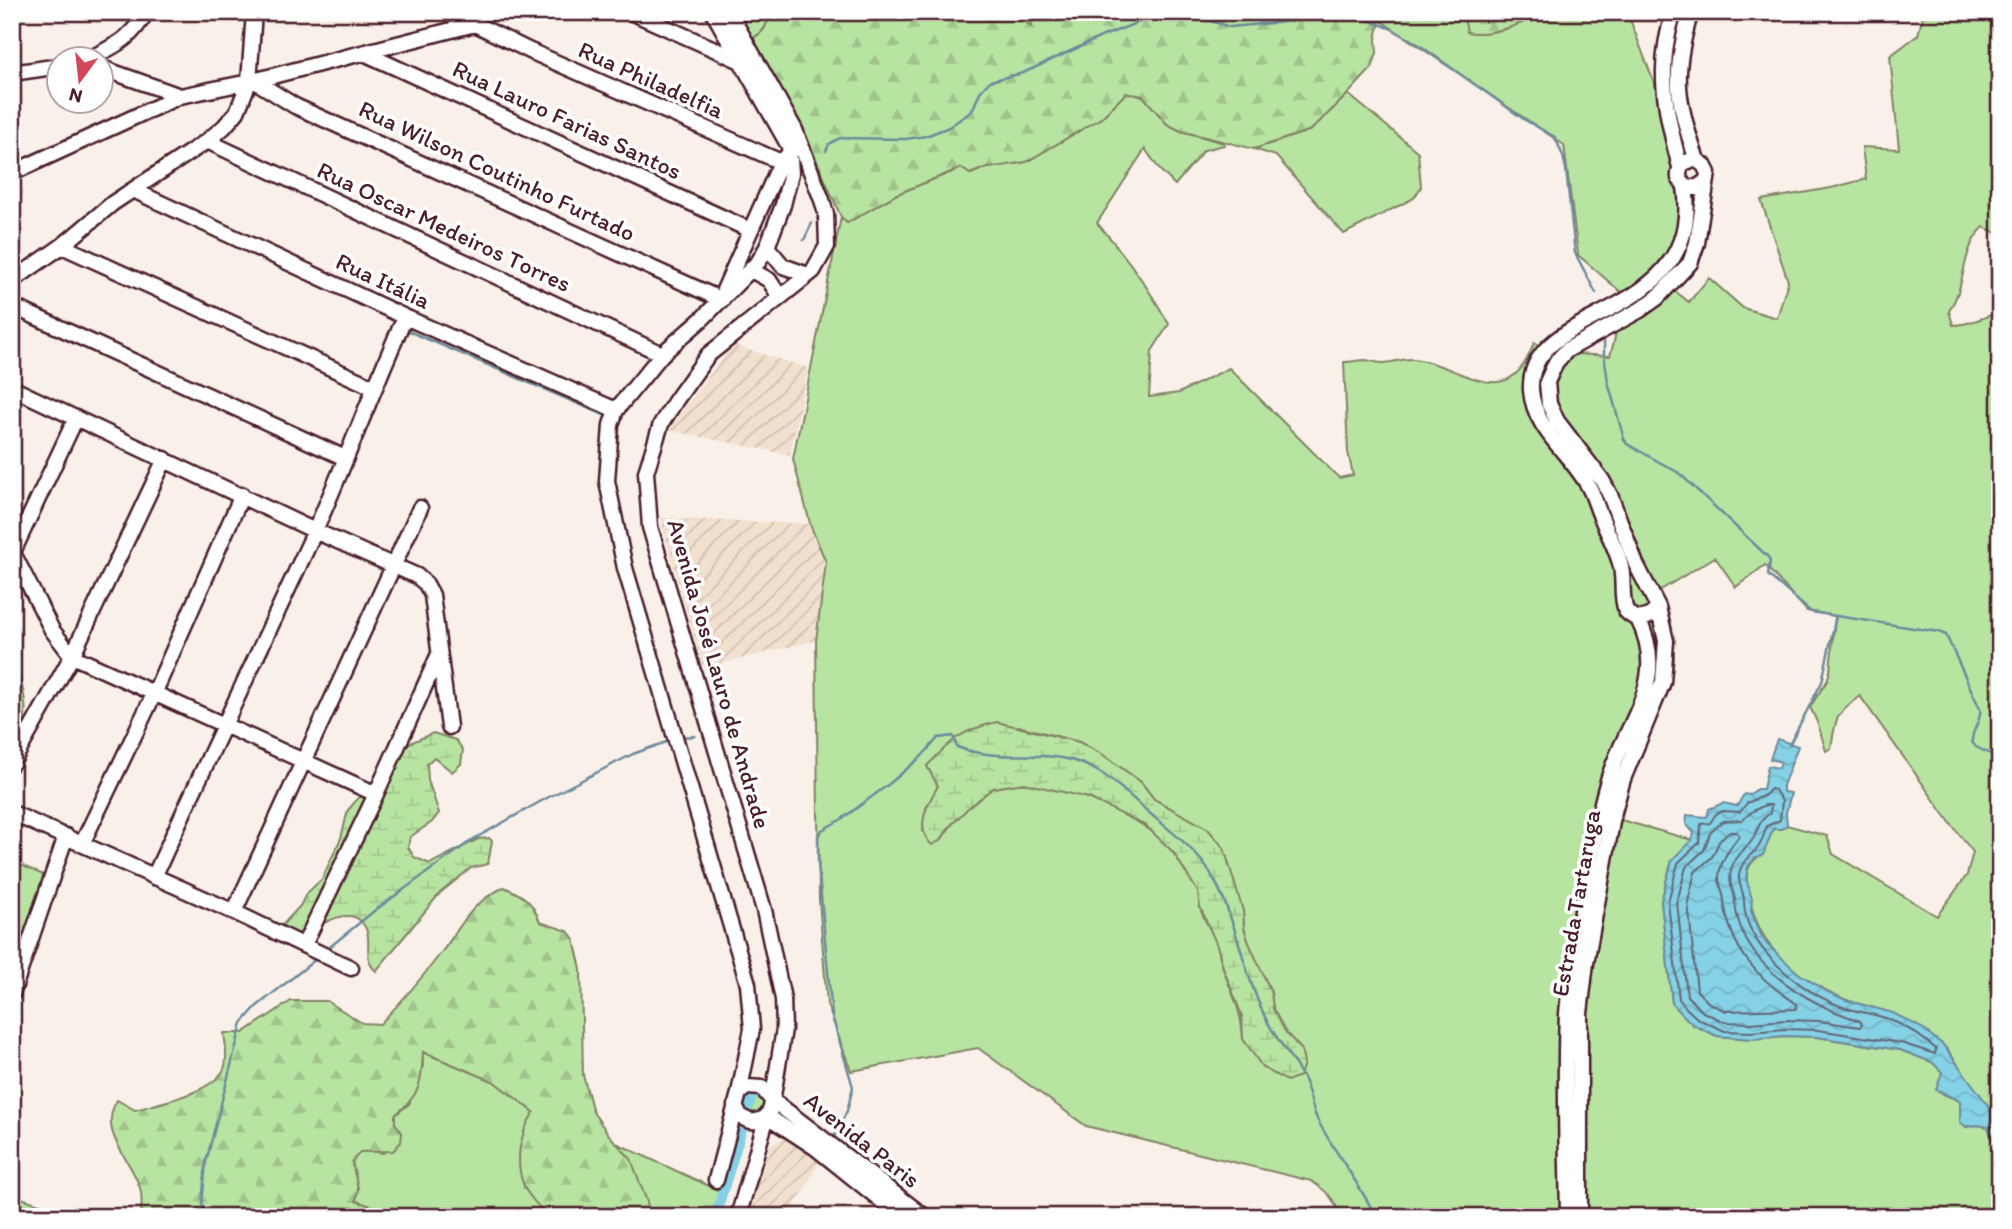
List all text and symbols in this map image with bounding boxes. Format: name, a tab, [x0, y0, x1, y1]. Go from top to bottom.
street label: Rua Philadelfia	[574, 35, 729, 125]
north arrow	[46, 46, 116, 116]
street label: Rua Lauro Farias Santos	[448, 54, 686, 185]
text: N	[67, 83, 85, 109]
street label: Rua Wilson Coutinho Furtado	[354, 94, 640, 247]
street label: Rua Oscar Medeiros Torres	[313, 155, 576, 298]
street label: Rua Itália	[331, 246, 435, 315]
street label: Avenida José Lauro de Andrade	[661, 516, 778, 832]
street label: Estrada Tartaruga	[1545, 807, 1606, 999]
street label: Avenida Paris	[799, 1085, 926, 1194]

